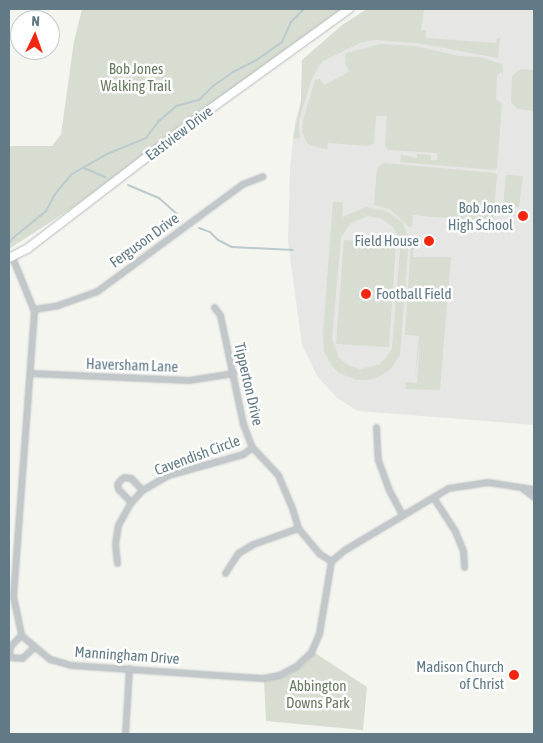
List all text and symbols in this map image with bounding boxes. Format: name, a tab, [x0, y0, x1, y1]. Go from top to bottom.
north arrow	[10, 10, 60, 60]
text: N	[31, 13, 40, 29]
park label: Bob Jones Walking Trail	[101, 59, 171, 94]
street label: Eastview Drive	[142, 102, 216, 164]
place label: Bob Jones High School	[448, 198, 513, 233]
street label: Ferguson Drive	[106, 209, 182, 271]
marker: Bob Jones High School	[517, 210, 529, 222]
place label: Field House	[355, 232, 419, 250]
marker: Field House	[423, 235, 435, 247]
place label: Football Field	[376, 285, 451, 303]
marker: Football Field	[360, 288, 372, 300]
street label: Tipperton Drive	[231, 341, 267, 427]
street label: Haversham Lane	[86, 354, 178, 376]
street label: Cavendish Circle	[152, 431, 242, 479]
street label: Manningham Drive	[74, 642, 180, 668]
place label: Madison Church of Christ	[416, 657, 504, 692]
marker: Madison Church of Christ	[508, 669, 520, 681]
park label: Abbington Downs Park	[286, 676, 350, 711]

